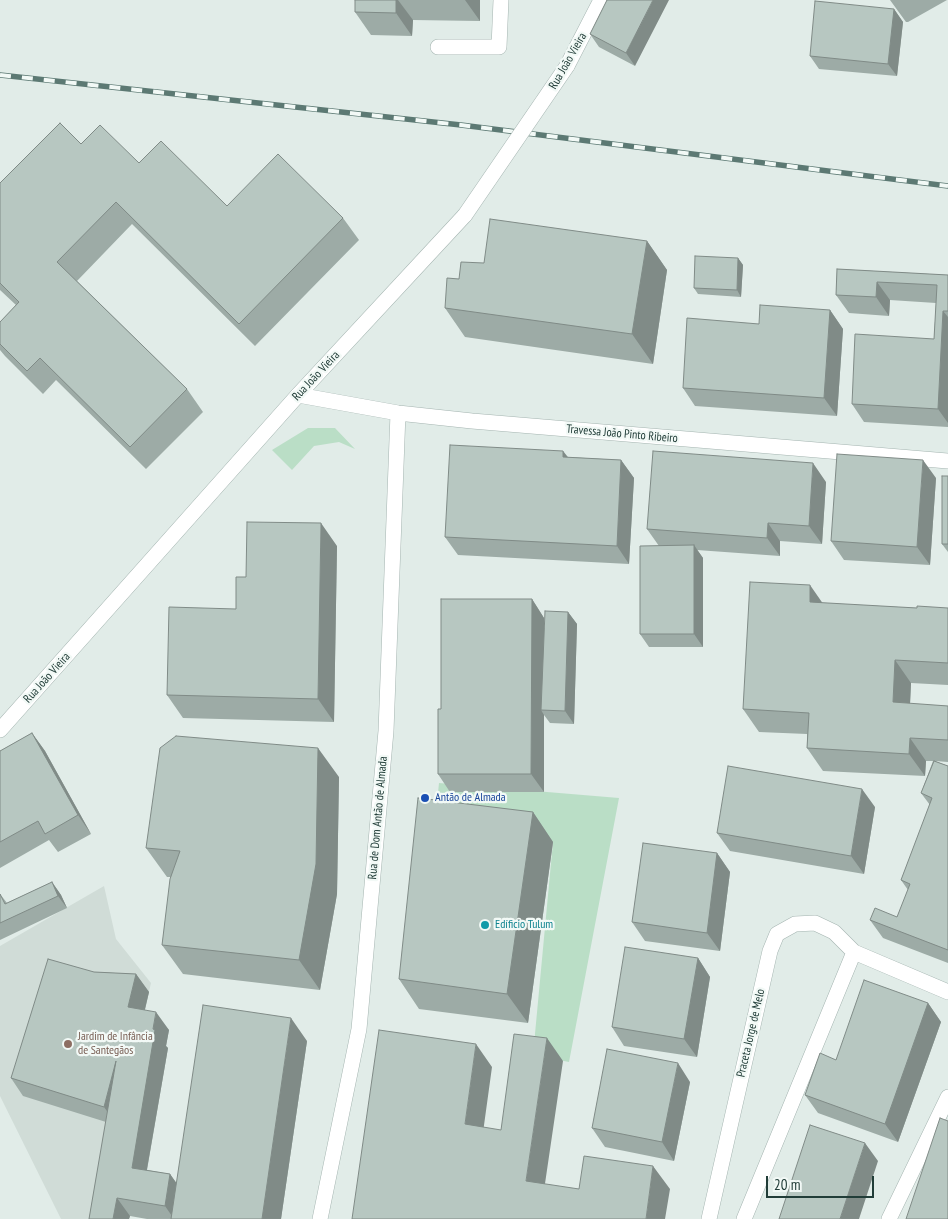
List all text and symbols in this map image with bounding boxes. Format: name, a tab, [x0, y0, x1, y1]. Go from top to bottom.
street label: Rua João Vieira	[546, 30, 590, 92]
street label: Rua João Vieira	[289, 348, 343, 404]
street label: Travessa João Pinto Ribeiro	[566, 422, 678, 446]
street label: Rua João Vieira	[21, 650, 73, 706]
street label: Rua de Dom Antão de Almada	[365, 756, 391, 880]
place label: Antão de Almada	[435, 791, 506, 805]
marker: Antão de Almada	[419, 792, 431, 804]
place label: Edíficio Tulum	[495, 918, 553, 932]
marker: Edíficio Tulum	[479, 919, 491, 931]
street label: Praceta Jorge de Melo	[734, 987, 768, 1079]
place label: Jardim de Infância de Santegãos	[78, 1030, 153, 1058]
marker: Jardim de Infância de Santegãos	[62, 1038, 74, 1050]
scale bar	[768, 1166, 876, 1198]
text: 20 m	[774, 1175, 800, 1194]

